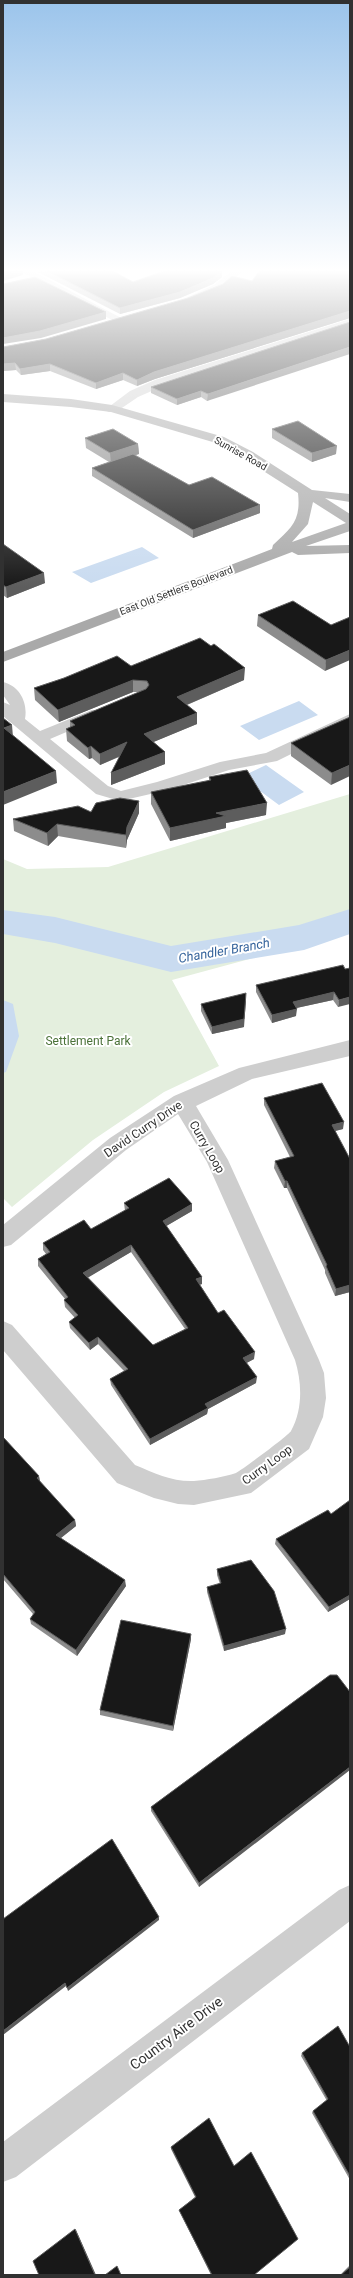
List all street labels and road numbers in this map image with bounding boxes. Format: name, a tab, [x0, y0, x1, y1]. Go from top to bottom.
street label: Sunrise Road	[212, 434, 269, 472]
street label: East Old Settlers Boulevard	[118, 564, 234, 617]
street label: David Curry Drive	[101, 1098, 185, 1160]
street label: Curry Loop	[186, 1118, 228, 1176]
street label: Curry Loop	[239, 1442, 295, 1488]
street label: Country Aire Drive	[127, 1993, 225, 2073]

